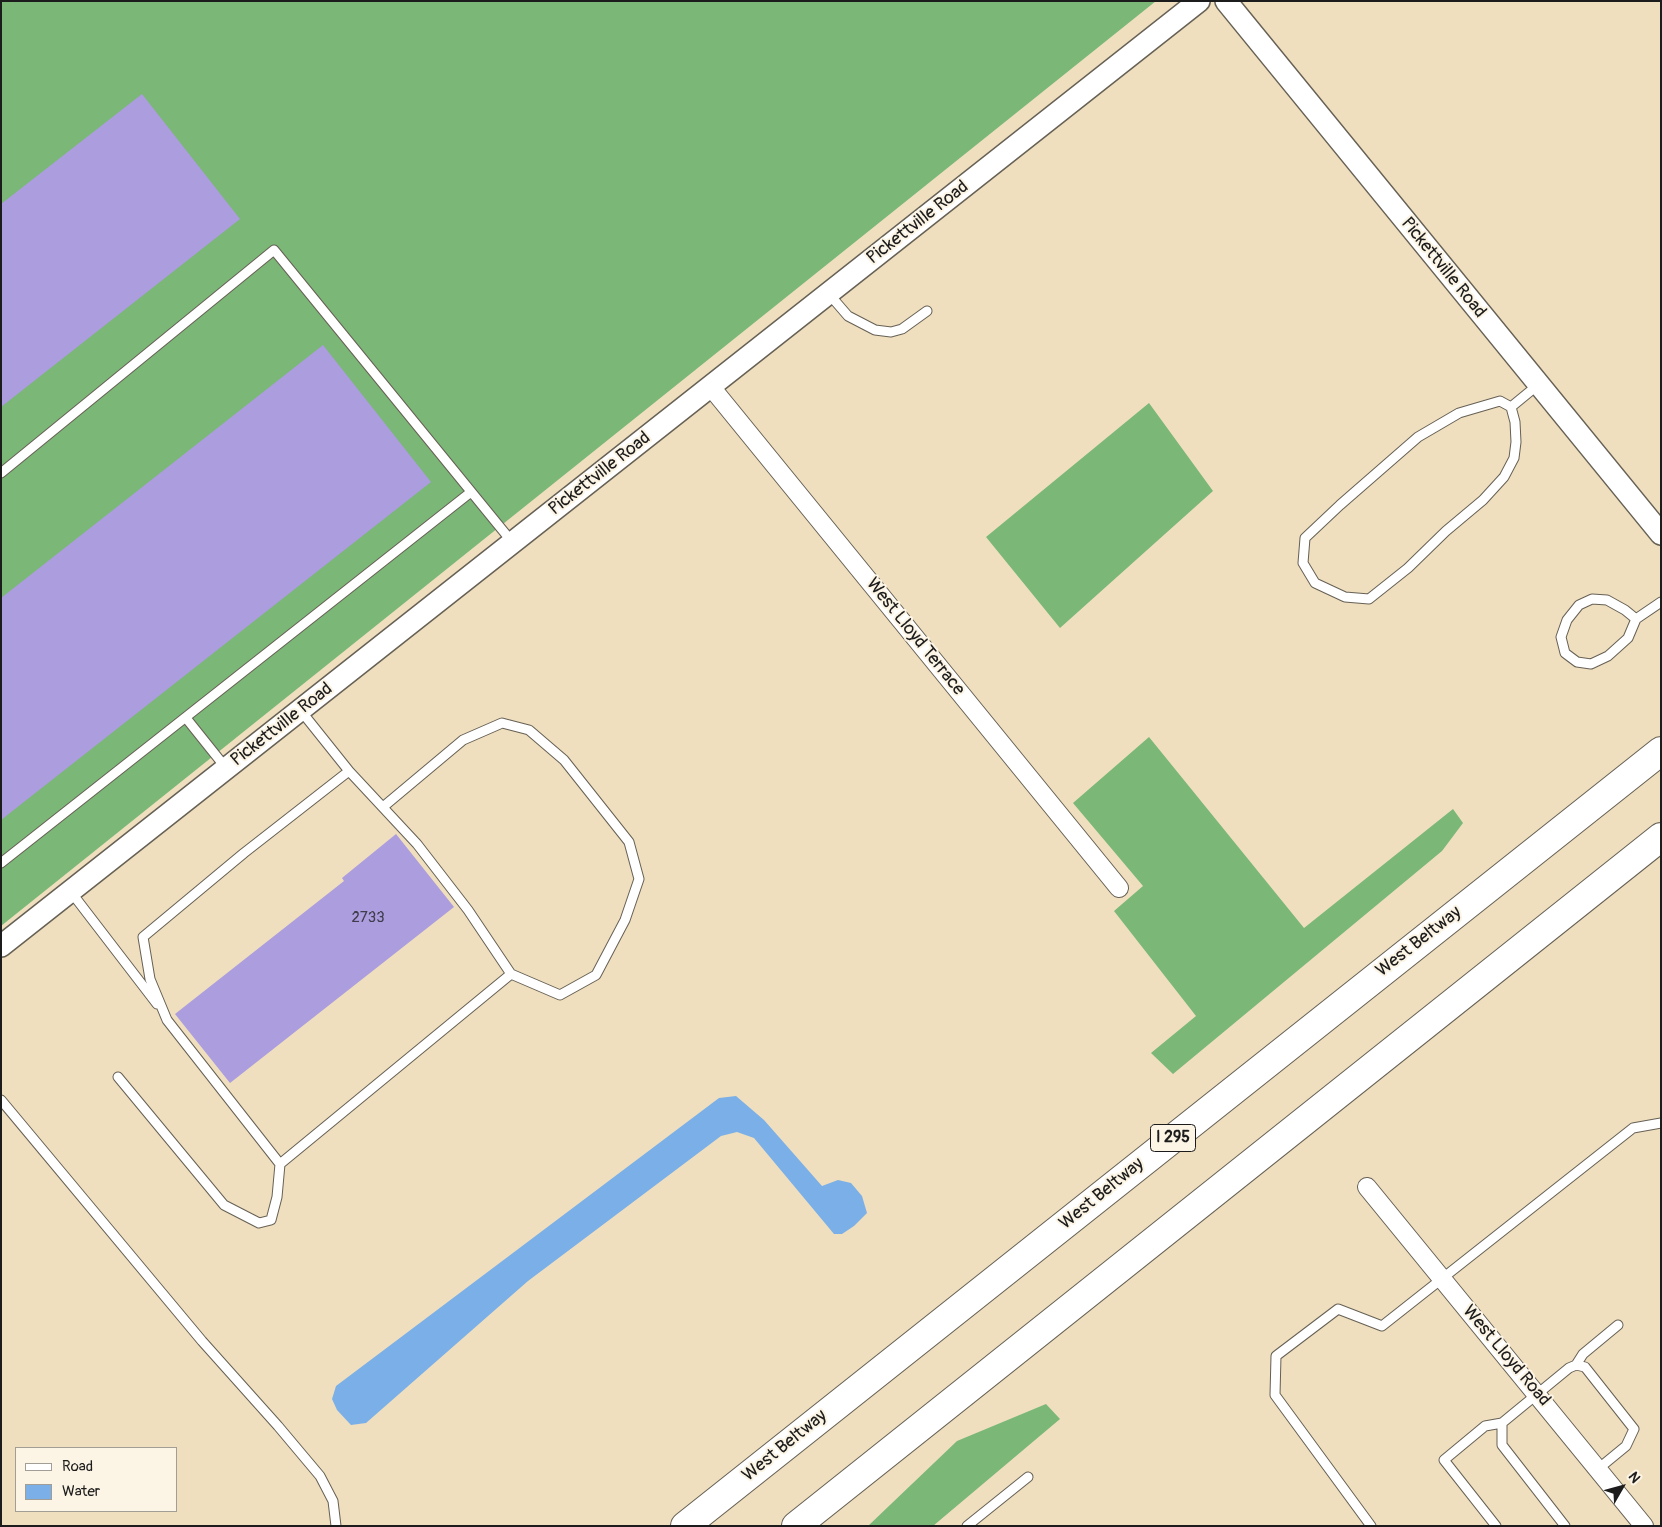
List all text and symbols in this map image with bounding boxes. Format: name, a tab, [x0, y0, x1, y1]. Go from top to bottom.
street label: Pickettville Road	[863, 177, 973, 269]
street label: Pickettville Road	[1396, 213, 1490, 323]
street label: Pickettville Road	[545, 428, 655, 520]
street label: West Lloyd Terrace	[861, 574, 969, 700]
street label: Pickettville Road	[227, 679, 337, 771]
street label: West Beltway	[1372, 902, 1466, 982]
house number: 2733	[351, 909, 385, 927]
road number: I 295	[1150, 1124, 1196, 1152]
street label: West Beltway	[1055, 1153, 1149, 1235]
street label: West Lloyd Road	[1457, 1301, 1555, 1411]
street label: West Beltway	[738, 1405, 832, 1487]
legend	[15, 1447, 178, 1512]
text: Road	[62, 1457, 93, 1476]
north arrow	[1597, 1462, 1647, 1512]
text: N	[1625, 1468, 1644, 1486]
text: Water	[62, 1482, 100, 1501]

